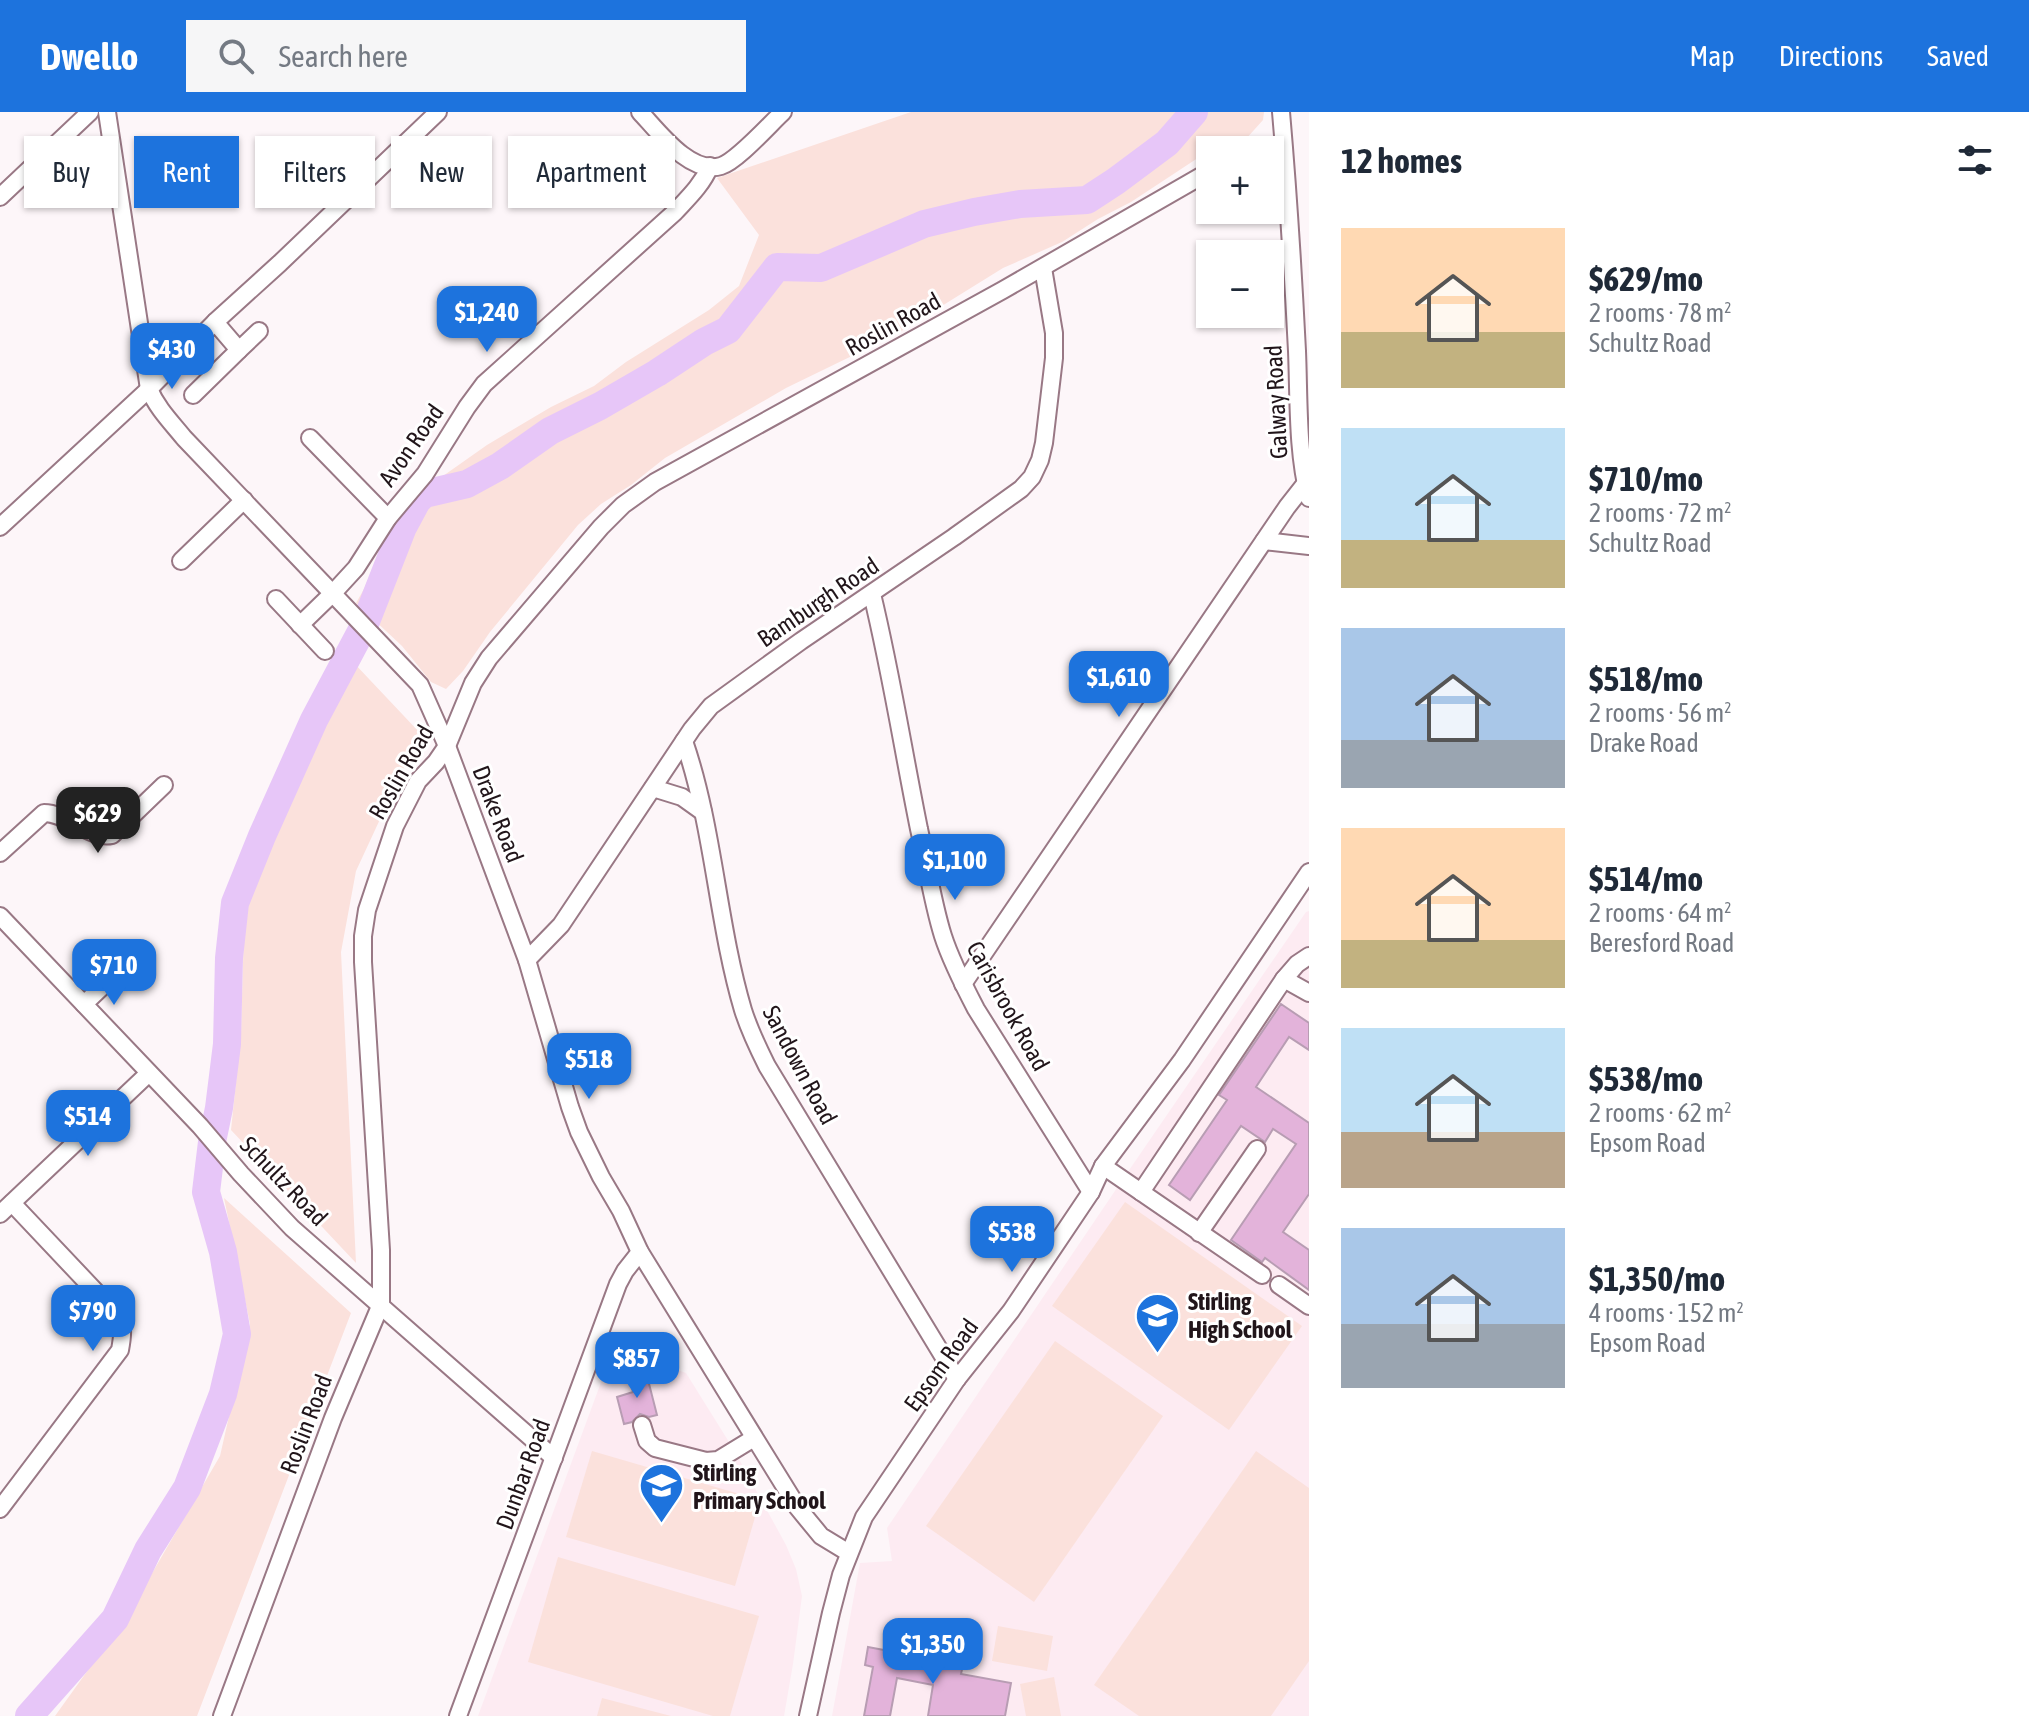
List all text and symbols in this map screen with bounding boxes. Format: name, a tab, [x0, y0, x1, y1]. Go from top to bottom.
search box	[186, 20, 746, 92]
icon: search	[214, 34, 258, 78]
text: Dwello	[40, 35, 138, 78]
text: Search here	[278, 39, 408, 73]
text: Map	[1690, 40, 1735, 72]
text: Directions	[1779, 40, 1883, 72]
text: Saved	[1927, 40, 1989, 72]
chip: Buy	[24, 136, 118, 208]
chip: Rent	[134, 136, 239, 208]
chip: Filters	[255, 136, 375, 208]
chip: New	[391, 136, 492, 208]
chip: Apartment	[508, 136, 675, 208]
map controls	[1196, 136, 1284, 328]
button: +	[1196, 136, 1284, 224]
icon: filters	[1953, 138, 1997, 182]
text: 12 homes	[1341, 141, 1462, 180]
button: −	[1196, 240, 1284, 328]
text: $629/mo	[1589, 259, 1703, 298]
icon: home	[1405, 260, 1501, 356]
pin: $1,240	[422, 286, 552, 354]
street label: Roslin Road	[841, 287, 945, 361]
text: $1,240	[455, 297, 519, 327]
text: 2 rooms · 78 m²	[1589, 298, 1731, 328]
pin: $430	[125, 323, 219, 391]
text: Schultz Road	[1589, 328, 1712, 358]
text: $430	[148, 334, 196, 364]
street label: Galway Road	[1260, 344, 1292, 460]
street label: Avon Road	[373, 399, 449, 491]
text: $710/mo	[1589, 459, 1703, 498]
icon: home	[1405, 460, 1501, 556]
text: 2 rooms · 72 m²	[1589, 498, 1731, 528]
text: Schultz Road	[1589, 528, 1712, 558]
street label: Bamburgh Road	[752, 552, 884, 652]
pin: $1,610	[1054, 651, 1184, 719]
text: $518/mo	[1589, 659, 1703, 698]
icon: home	[1405, 660, 1501, 756]
text: $1,610	[1087, 662, 1151, 692]
text: 2 rooms · 56 m²	[1589, 698, 1731, 728]
street label: Roslin Road	[363, 720, 439, 824]
text: Drake Road	[1589, 728, 1699, 758]
street label: Drake Road	[467, 762, 529, 866]
pin: $629	[51, 787, 145, 855]
text: $629	[74, 798, 122, 828]
pin: $1,100	[890, 834, 1020, 902]
text: $1,100	[923, 845, 987, 875]
text: $514/mo	[1589, 859, 1703, 898]
icon: home	[1405, 860, 1501, 956]
text: 2 rooms · 64 m²	[1589, 898, 1731, 928]
text: Beresford Road	[1589, 928, 1734, 958]
street label: Carisbrook Road	[961, 937, 1055, 1075]
pin: $710	[67, 939, 161, 1007]
text: $710	[90, 950, 138, 980]
street label: Sandown Road	[757, 1001, 843, 1129]
pin: $518	[542, 1033, 636, 1101]
text: $518	[565, 1044, 613, 1074]
text: $538/mo	[1589, 1059, 1703, 1098]
icon: home	[1405, 1060, 1501, 1156]
pin: $514	[41, 1090, 135, 1158]
text: 2 rooms · 62 m²	[1589, 1098, 1731, 1128]
text: $514	[64, 1101, 112, 1131]
text: Epsom Road	[1589, 1128, 1706, 1158]
street label: Schultz Road	[235, 1131, 333, 1231]
pin: $538	[965, 1206, 1059, 1274]
text: $538	[988, 1217, 1036, 1247]
text: $1,350/mo	[1589, 1259, 1725, 1298]
icon: home	[1405, 1260, 1501, 1356]
pin: $790	[46, 1285, 140, 1353]
place label: Stirling High School	[1188, 1288, 1293, 1343]
school or university icon: Stirling High School	[1133, 1291, 1181, 1354]
text: $790	[69, 1296, 117, 1326]
text: 4 rooms · 152 m²	[1589, 1298, 1744, 1328]
street label: Epsom Road	[898, 1313, 984, 1417]
text: Epsom Road	[1589, 1328, 1706, 1358]
pin: $857	[590, 1332, 684, 1400]
text: $857	[613, 1343, 661, 1373]
street label: Roslin Road	[275, 1370, 337, 1478]
street label: Dunbar Road	[491, 1415, 555, 1533]
place label: Stirling Primary School	[693, 1459, 826, 1514]
school or university icon: Stirling Primary School	[638, 1462, 686, 1525]
pin: $1,350	[868, 1618, 998, 1686]
text: $1,350	[901, 1629, 965, 1659]

